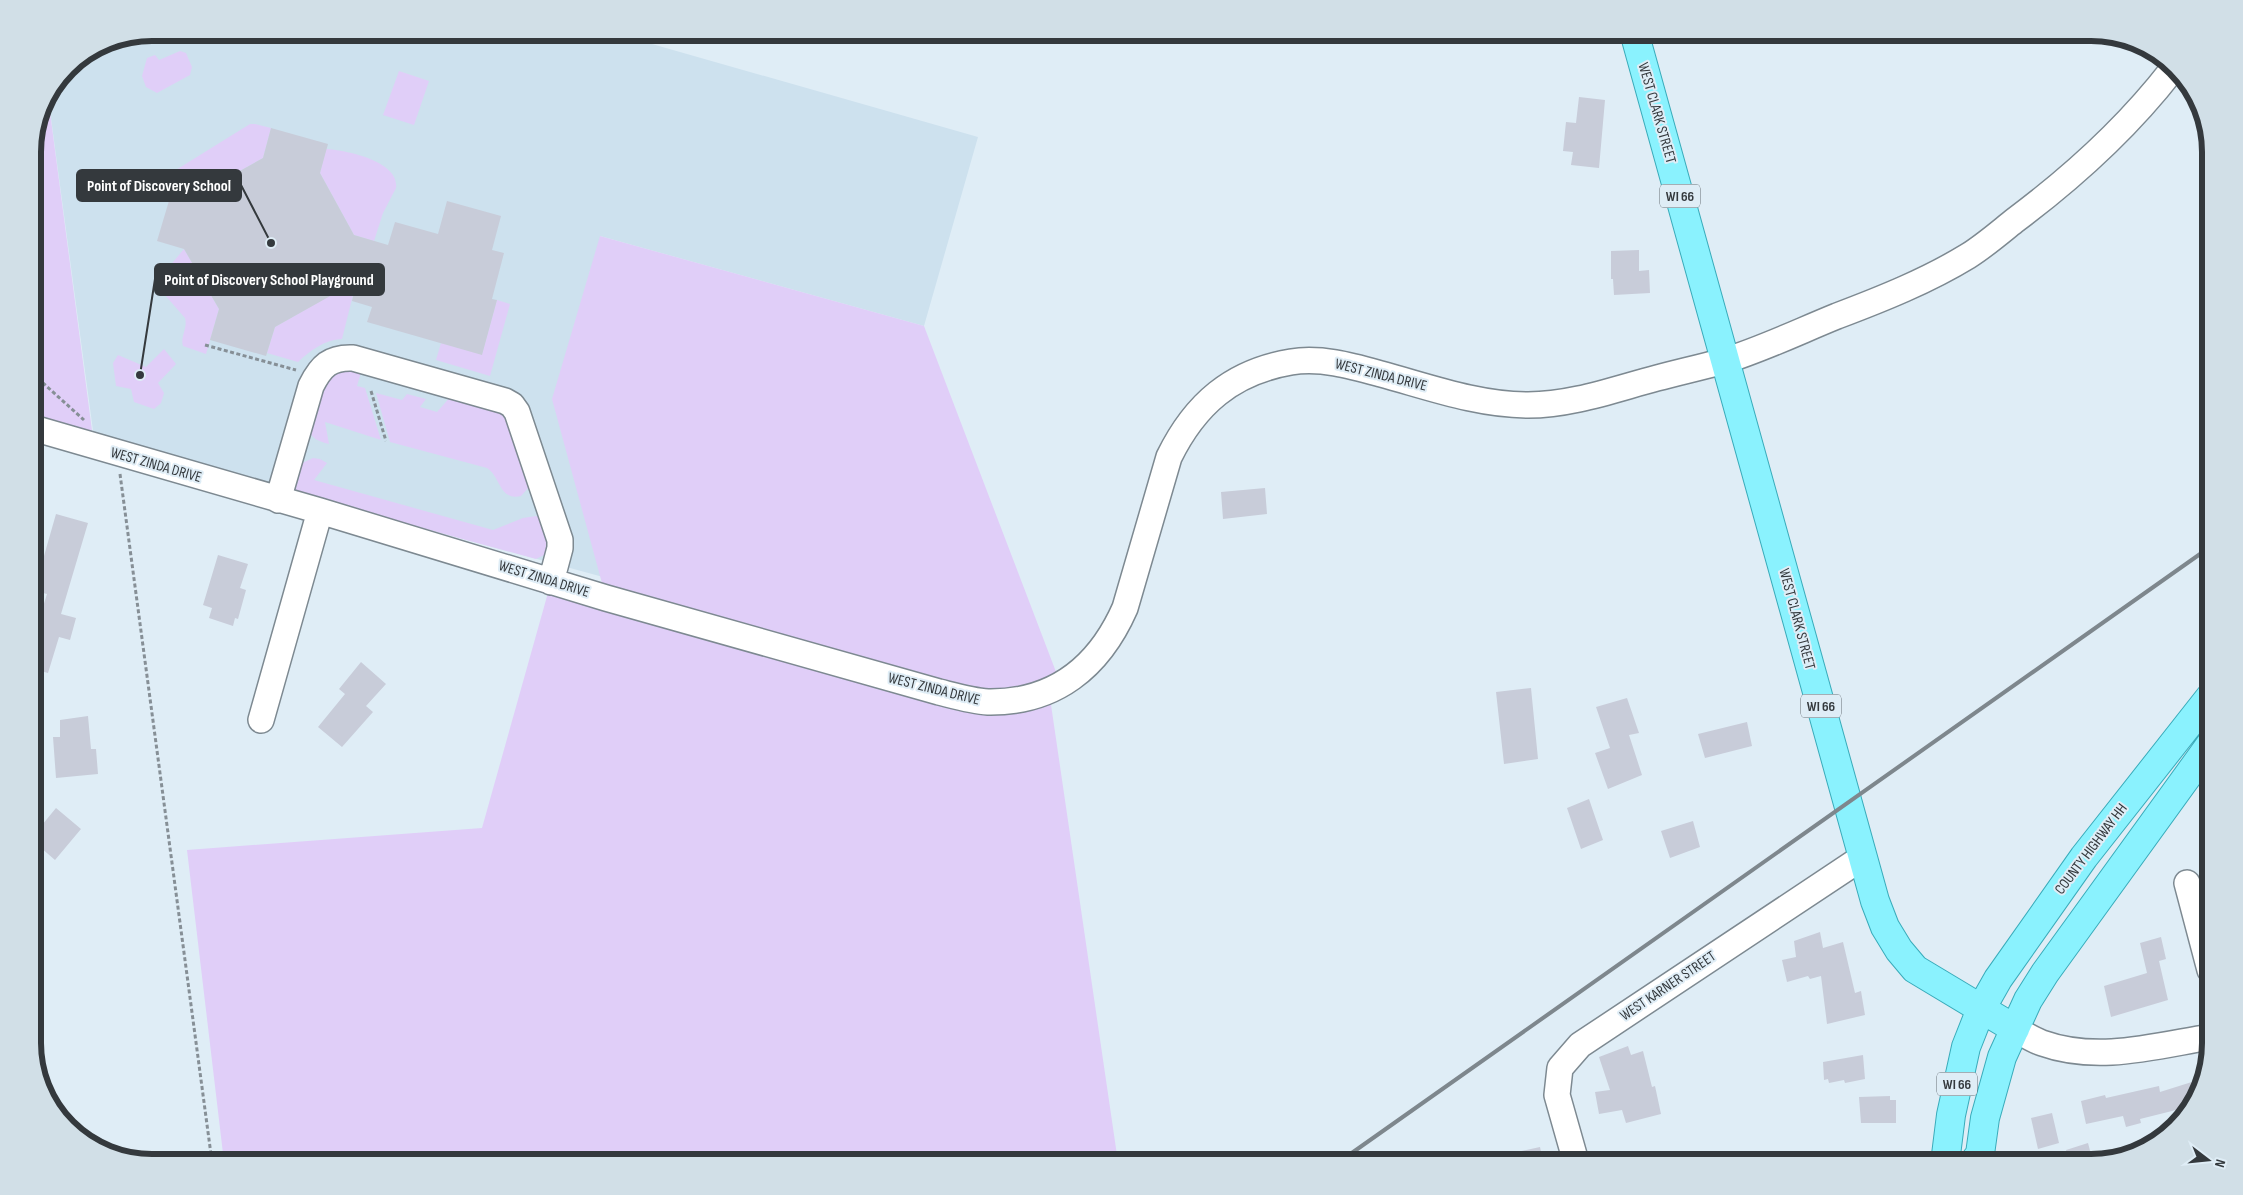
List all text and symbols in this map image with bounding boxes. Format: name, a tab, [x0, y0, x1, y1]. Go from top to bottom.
street label: WEST CLARK STREET	[1634, 60, 1680, 166]
callout: Point of Discovery School	[77, 170, 241, 201]
text: Point of Discovery School	[87, 177, 231, 196]
road number: WI 66	[1660, 185, 1700, 208]
callout: Point of Discovery School Playground	[155, 264, 384, 295]
text: Point of Discovery School Playground	[164, 271, 374, 290]
street label: WEST ZINDA DRIVE	[1333, 354, 1429, 396]
street label: WEST ZINDA DRIVE	[108, 443, 204, 487]
street label: WEST ZINDA DRIVE	[496, 556, 592, 602]
street label: WEST CLARK STREET	[1774, 566, 1820, 672]
street label: WEST ZINDA DRIVE	[886, 668, 982, 710]
road number: WI 66	[1801, 694, 1841, 718]
street label: COUNTY HIGHWAY HH	[2051, 800, 2131, 898]
street label: WEST KARNER STREET	[1616, 947, 1720, 1025]
road number: WI 66	[1937, 1072, 1977, 1096]
north arrow	[2183, 1135, 2233, 1185]
text: N	[2211, 1158, 2229, 1169]

